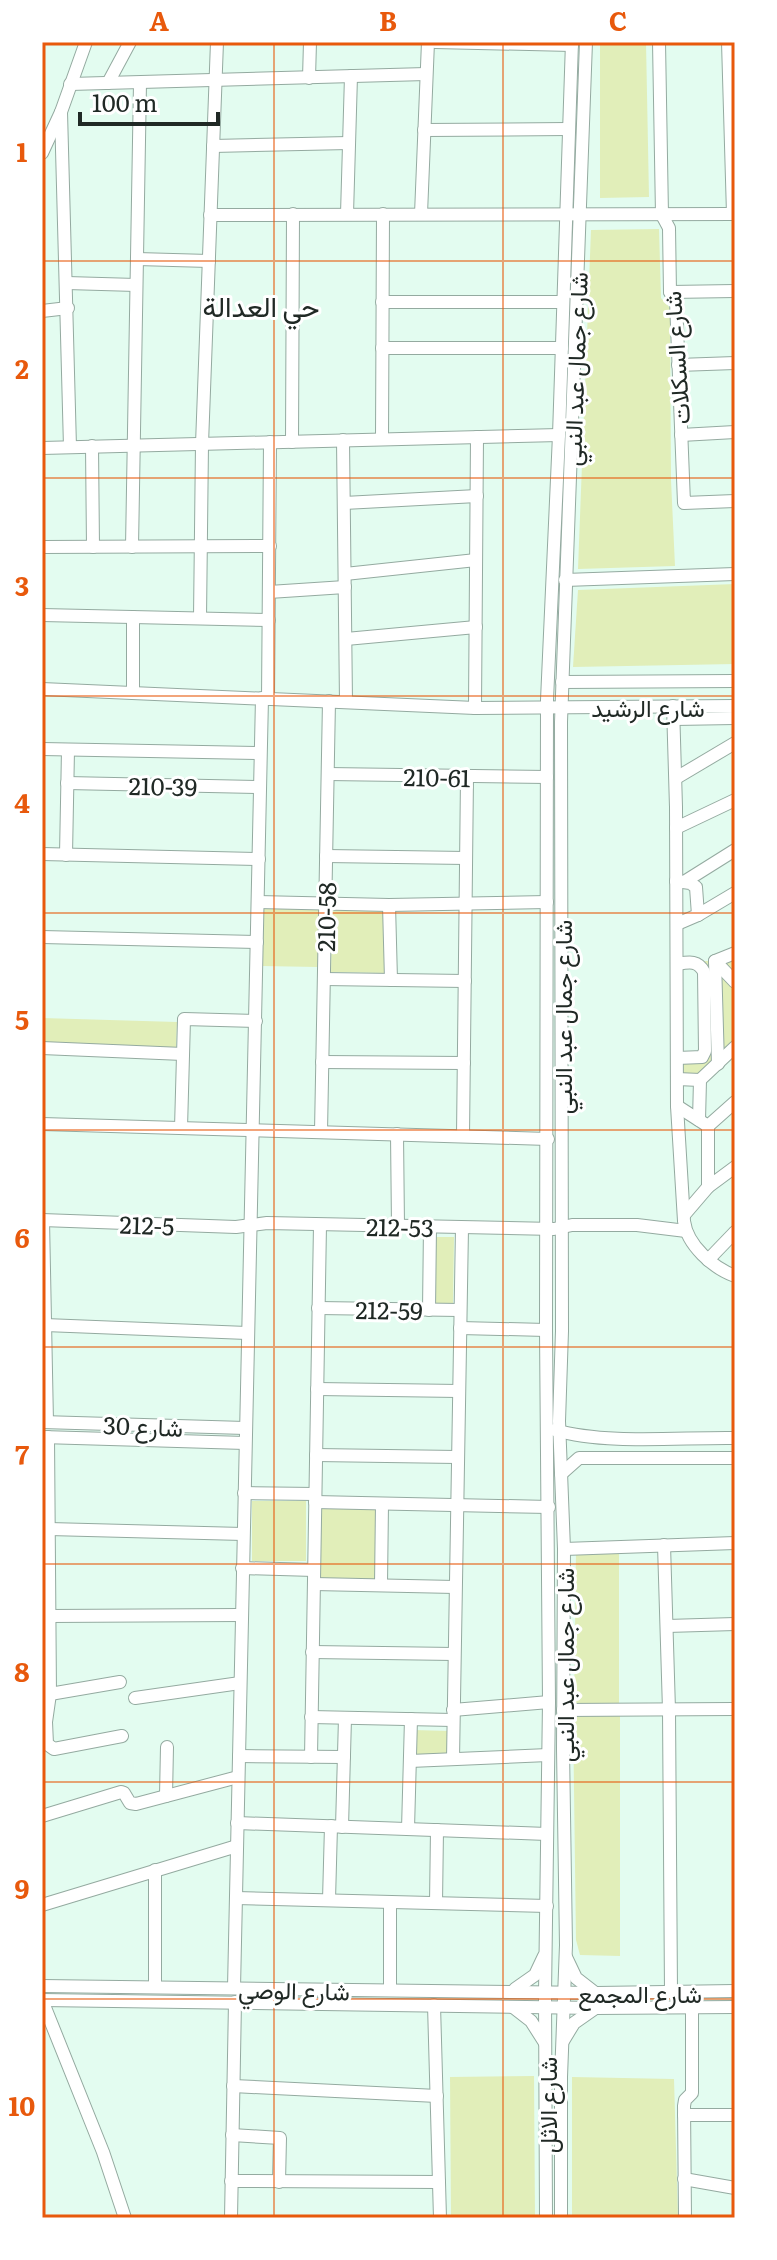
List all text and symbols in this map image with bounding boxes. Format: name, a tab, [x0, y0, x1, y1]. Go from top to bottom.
text: A	[149, 0, 169, 39]
text: B	[379, 0, 397, 39]
text: C	[609, 0, 627, 39]
scale bar	[80, 76, 218, 126]
text: 100 m	[92, 84, 158, 119]
text: 1	[17, 131, 28, 170]
street label: شارع جمال عبد النبي	[553, 271, 599, 467]
district label: حي العدالة	[202, 284, 320, 330]
street label: شارع السكلات	[653, 290, 698, 426]
text: 2	[15, 348, 29, 387]
text: 3	[15, 565, 29, 604]
street label: شارع الرشيد	[591, 689, 705, 725]
street label: 210-61	[403, 758, 471, 794]
street label: 210-39	[128, 767, 198, 803]
text: 4	[14, 782, 30, 821]
street label: 210-58	[307, 882, 343, 952]
street label: شارع جمال عبد النبي	[544, 920, 583, 1114]
text: 5	[15, 999, 29, 1038]
street label: 212-5	[119, 1206, 175, 1242]
street label: 212-53	[366, 1208, 434, 1244]
text: 6	[14, 1217, 30, 1256]
street label: 212-59	[355, 1291, 423, 1327]
street label: شارع 30	[102, 1406, 184, 1445]
text: 7	[15, 1434, 29, 1473]
street label: شارع جمال عبد النبي	[546, 1568, 585, 1762]
text: 8	[14, 1651, 30, 1690]
text: 9	[15, 1868, 30, 1907]
street label: شارع الوصي	[238, 1971, 350, 2011]
street label: شارع المجمع	[578, 1975, 702, 2012]
street label: شارع الاثل	[529, 2057, 565, 2153]
text: 10	[9, 2085, 35, 2124]

